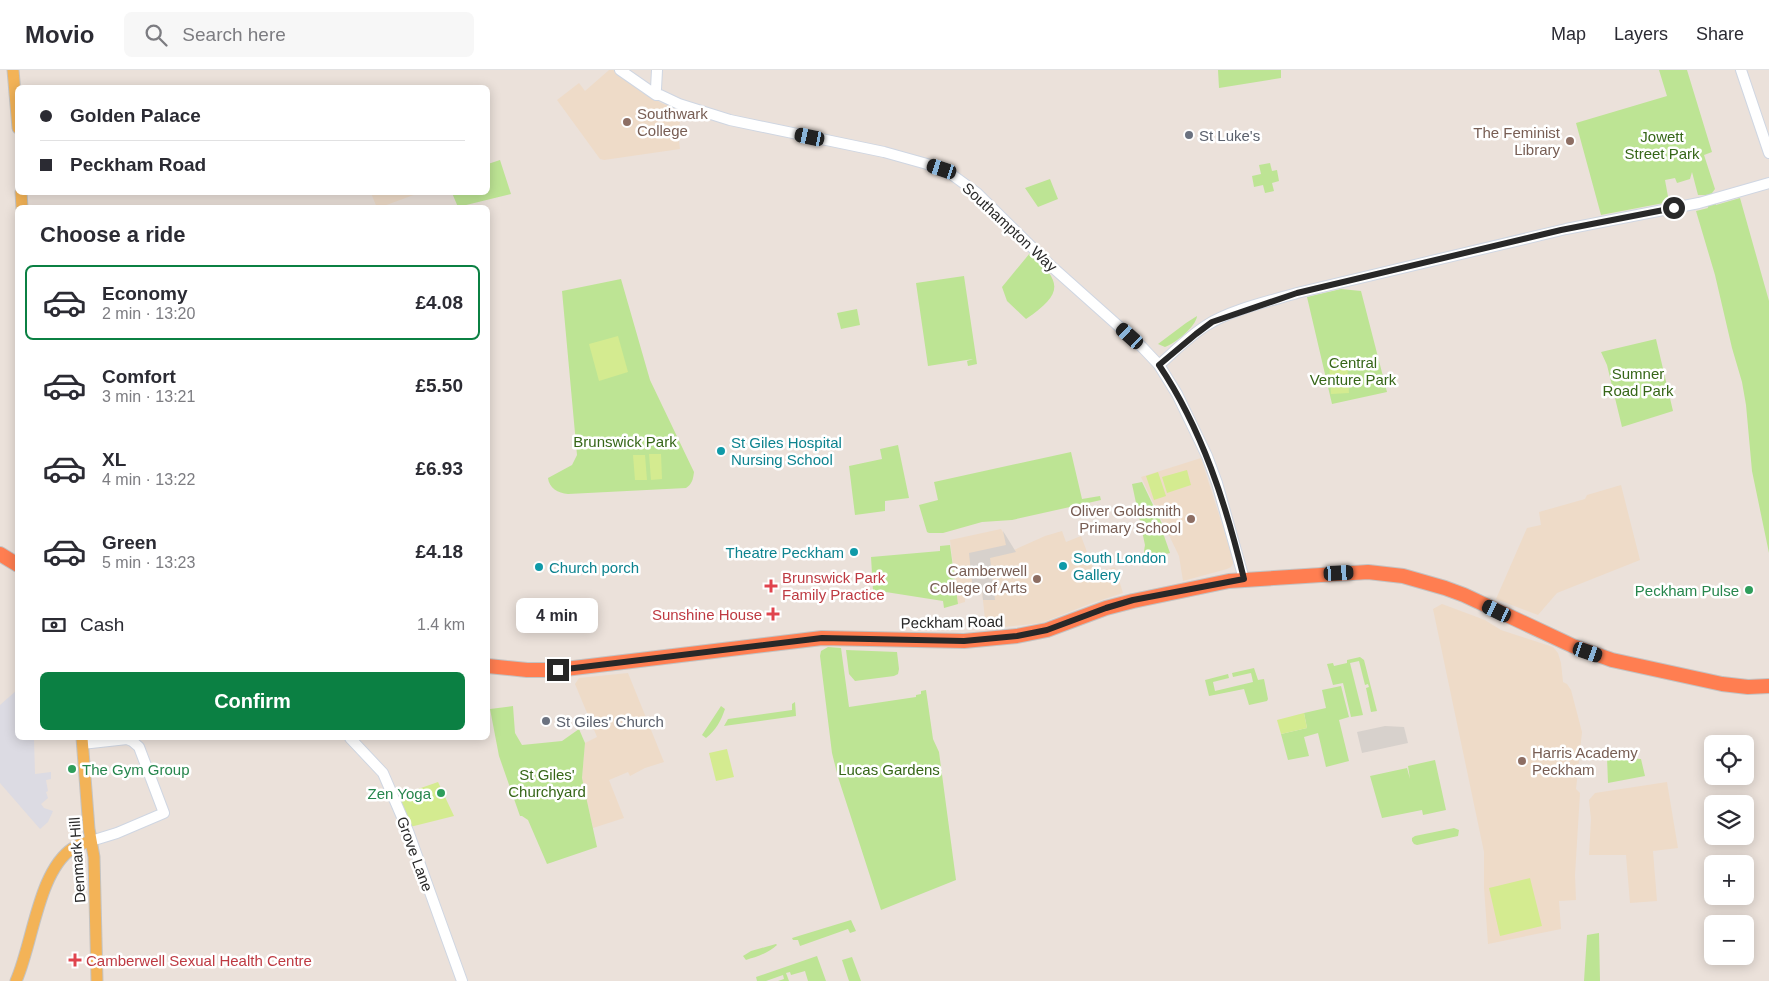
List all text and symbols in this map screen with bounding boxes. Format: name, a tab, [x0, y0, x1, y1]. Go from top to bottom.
search box	[124, 12, 474, 57]
text: Movio	[25, 21, 94, 48]
icon: search	[142, 21, 170, 49]
text: Search here	[182, 24, 286, 45]
text: Map	[1551, 24, 1586, 44]
text: Layers	[1614, 24, 1668, 44]
text: Share	[1696, 24, 1744, 44]
text: Golden Palace	[70, 105, 201, 126]
place label: Southwark College	[637, 105, 708, 139]
marker: Southwark College	[621, 116, 633, 128]
place label: The Feminist Library	[1473, 124, 1561, 158]
car	[793, 127, 826, 147]
place label: St Luke's	[1199, 127, 1260, 144]
park label: Jowett Street Park	[1624, 128, 1700, 162]
marker: St Luke's	[1183, 129, 1195, 141]
marker: The Feminist Library	[1564, 135, 1576, 147]
text: Peckham Road	[70, 154, 206, 175]
car	[925, 157, 958, 181]
street label: Southampton Way	[959, 179, 1061, 275]
route start	[1663, 197, 1685, 219]
text: Choose a ride	[40, 222, 185, 247]
icon: car	[42, 280, 87, 325]
text: Economy	[102, 283, 188, 304]
text: £4.08	[415, 292, 463, 313]
text: 2 min · 13:20	[102, 305, 195, 322]
car	[1113, 320, 1146, 352]
park label: Central Venture Park	[1310, 354, 1397, 388]
icon: car	[42, 363, 87, 408]
park label: Sumner Road Park	[1603, 365, 1674, 399]
text: Comfort	[102, 366, 176, 387]
text: £5.50	[415, 375, 463, 396]
text: 3 min · 13:21	[102, 388, 195, 405]
park label: Brunswick Park	[573, 433, 677, 450]
place label: St Giles Hospital Nursing School	[731, 434, 842, 468]
marker: St Giles Hospital Nursing School	[715, 445, 727, 457]
icon: car	[42, 446, 87, 491]
text: XL	[102, 449, 126, 470]
text: £6.93	[415, 458, 463, 479]
text: 4 min · 13:22	[102, 471, 195, 488]
place label: Oliver Goldsmith Primary School	[1070, 502, 1181, 536]
marker: Oliver Goldsmith Primary School	[1185, 513, 1197, 525]
icon: car	[42, 529, 87, 574]
text: Green	[102, 532, 157, 553]
text: £4.18	[415, 541, 463, 562]
place label: Theatre Peckham	[726, 544, 844, 561]
marker: Theatre Peckham	[848, 546, 860, 558]
place label: South London Gallery	[1073, 549, 1166, 583]
text: 5 min · 13:23	[102, 554, 195, 571]
place label: Church porch	[549, 559, 639, 576]
marker: South London Gallery	[1057, 560, 1069, 572]
marker: Church porch	[533, 561, 545, 573]
place label: Camberwell College of Arts	[929, 562, 1027, 596]
car	[1323, 565, 1354, 581]
place label: Brunswick Park Family Practice	[782, 569, 886, 603]
marker: Camberwell College of Arts	[1031, 573, 1043, 585]
marker: Brunswick Park Family Practice	[764, 579, 778, 593]
place label: Peckham Pulse	[1635, 582, 1739, 599]
marker: Peckham Pulse	[1743, 584, 1755, 596]
callout: 4 min	[517, 598, 599, 632]
car	[1480, 598, 1513, 624]
place label: Sunshine House	[652, 606, 762, 623]
text: 4 min	[536, 607, 578, 624]
marker: Sunshine House	[766, 607, 780, 621]
icon: cash	[40, 611, 68, 639]
street label: Peckham Road	[901, 613, 1003, 631]
text: Cash	[80, 614, 124, 635]
text: 1.4 km	[417, 616, 465, 633]
car	[1571, 640, 1604, 664]
route end	[547, 659, 569, 681]
button: Confirm	[40, 672, 465, 730]
place label: St Giles' Church	[556, 713, 664, 730]
marker: St Giles' Church	[540, 715, 552, 727]
map controls	[1704, 735, 1754, 965]
button: locate	[1704, 735, 1754, 785]
place label: Harris Academy Peckham	[1532, 744, 1638, 778]
marker: Harris Academy Peckham	[1516, 755, 1528, 767]
place label: The Gym Group	[82, 761, 190, 778]
park label: Lucas Gardens	[838, 761, 940, 778]
marker: The Gym Group	[66, 763, 78, 775]
park label: St Giles' Churchyard	[508, 766, 586, 800]
place label: Zen Yoga	[368, 785, 432, 802]
marker: Zen Yoga	[435, 787, 447, 799]
button: layers	[1704, 795, 1754, 845]
street label: Grove Lane	[394, 814, 436, 894]
street label: Denmark Hill	[66, 817, 88, 903]
button: +	[1704, 855, 1754, 905]
button: −	[1704, 915, 1754, 965]
place label: Camberwell Sexual Health Centre	[86, 952, 312, 969]
marker: Camberwell Sexual Health Centre	[68, 953, 82, 967]

